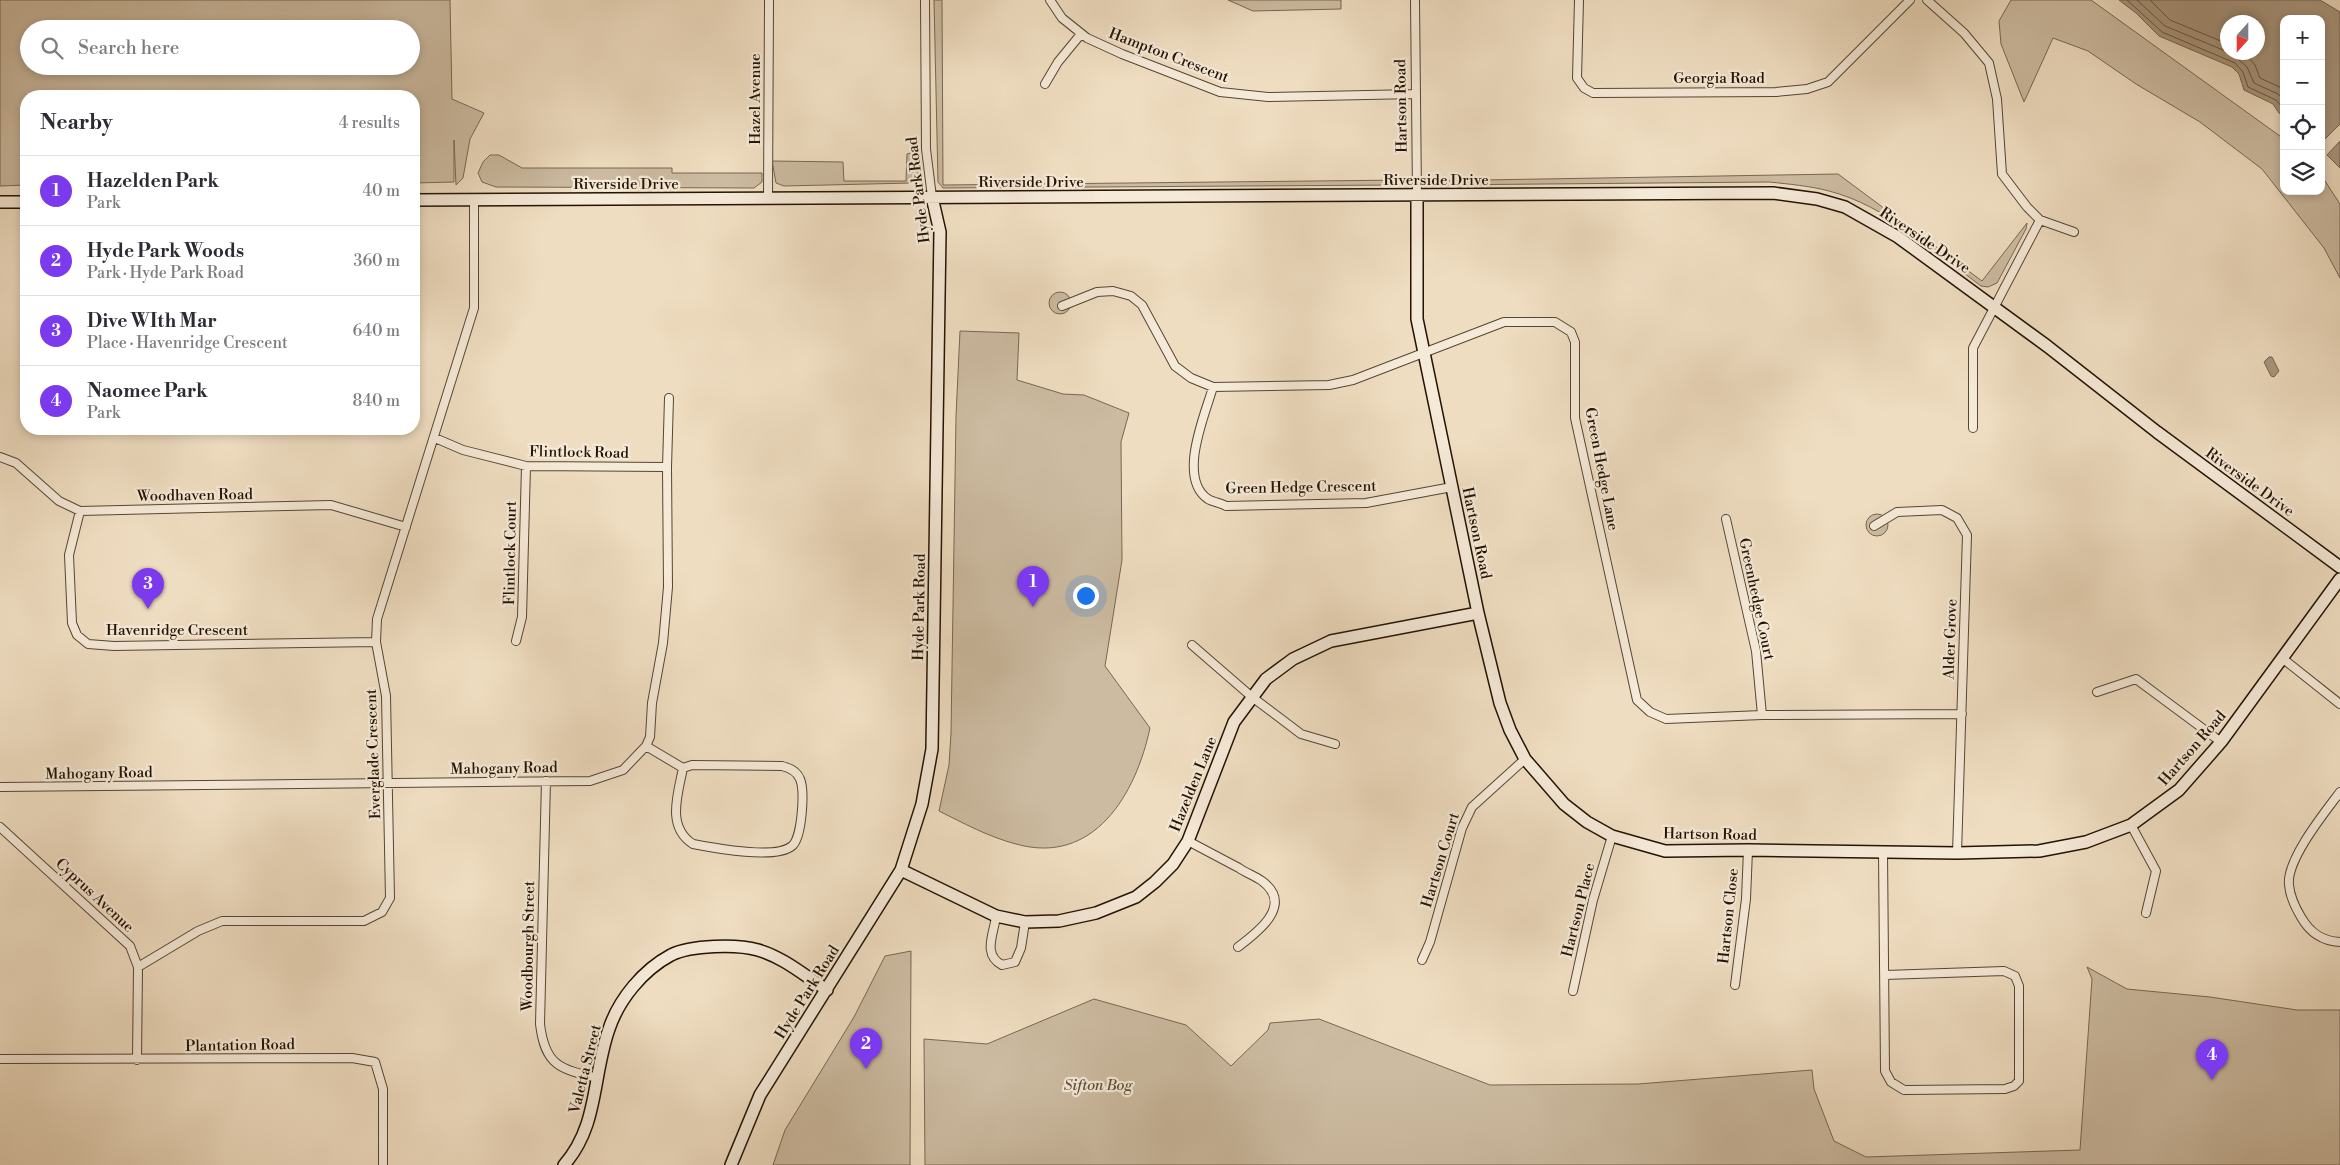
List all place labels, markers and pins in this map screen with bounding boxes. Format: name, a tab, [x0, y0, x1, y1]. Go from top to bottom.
pin: 1	[1017, 566, 1049, 607]
pin: 3	[132, 568, 164, 609]
pin: 2	[850, 1028, 882, 1069]
pin: 4	[2196, 1039, 2228, 1080]

